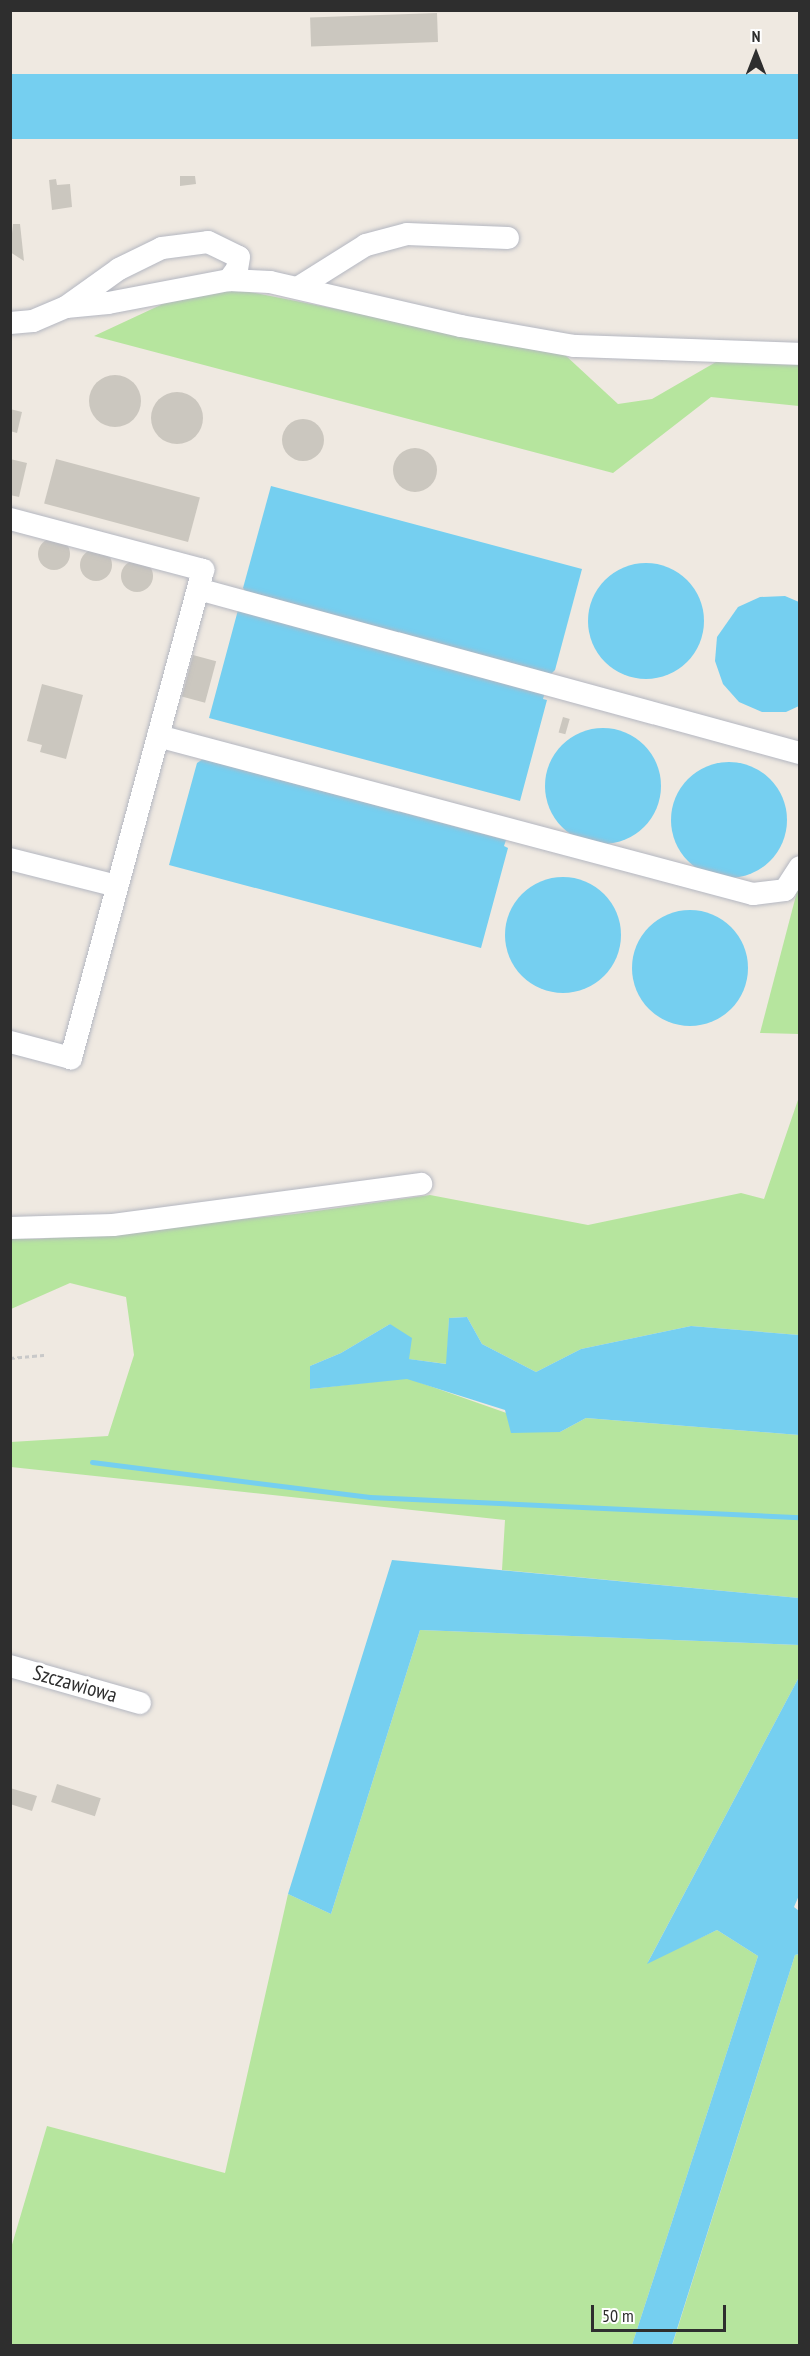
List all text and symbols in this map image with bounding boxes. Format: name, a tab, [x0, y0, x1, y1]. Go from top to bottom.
north arrow	[726, 24, 786, 84]
text: N	[752, 26, 760, 46]
street label: Szczawiowa	[30, 1660, 120, 1708]
scale bar	[594, 2293, 729, 2331]
text: 50 m	[602, 2304, 634, 2327]

